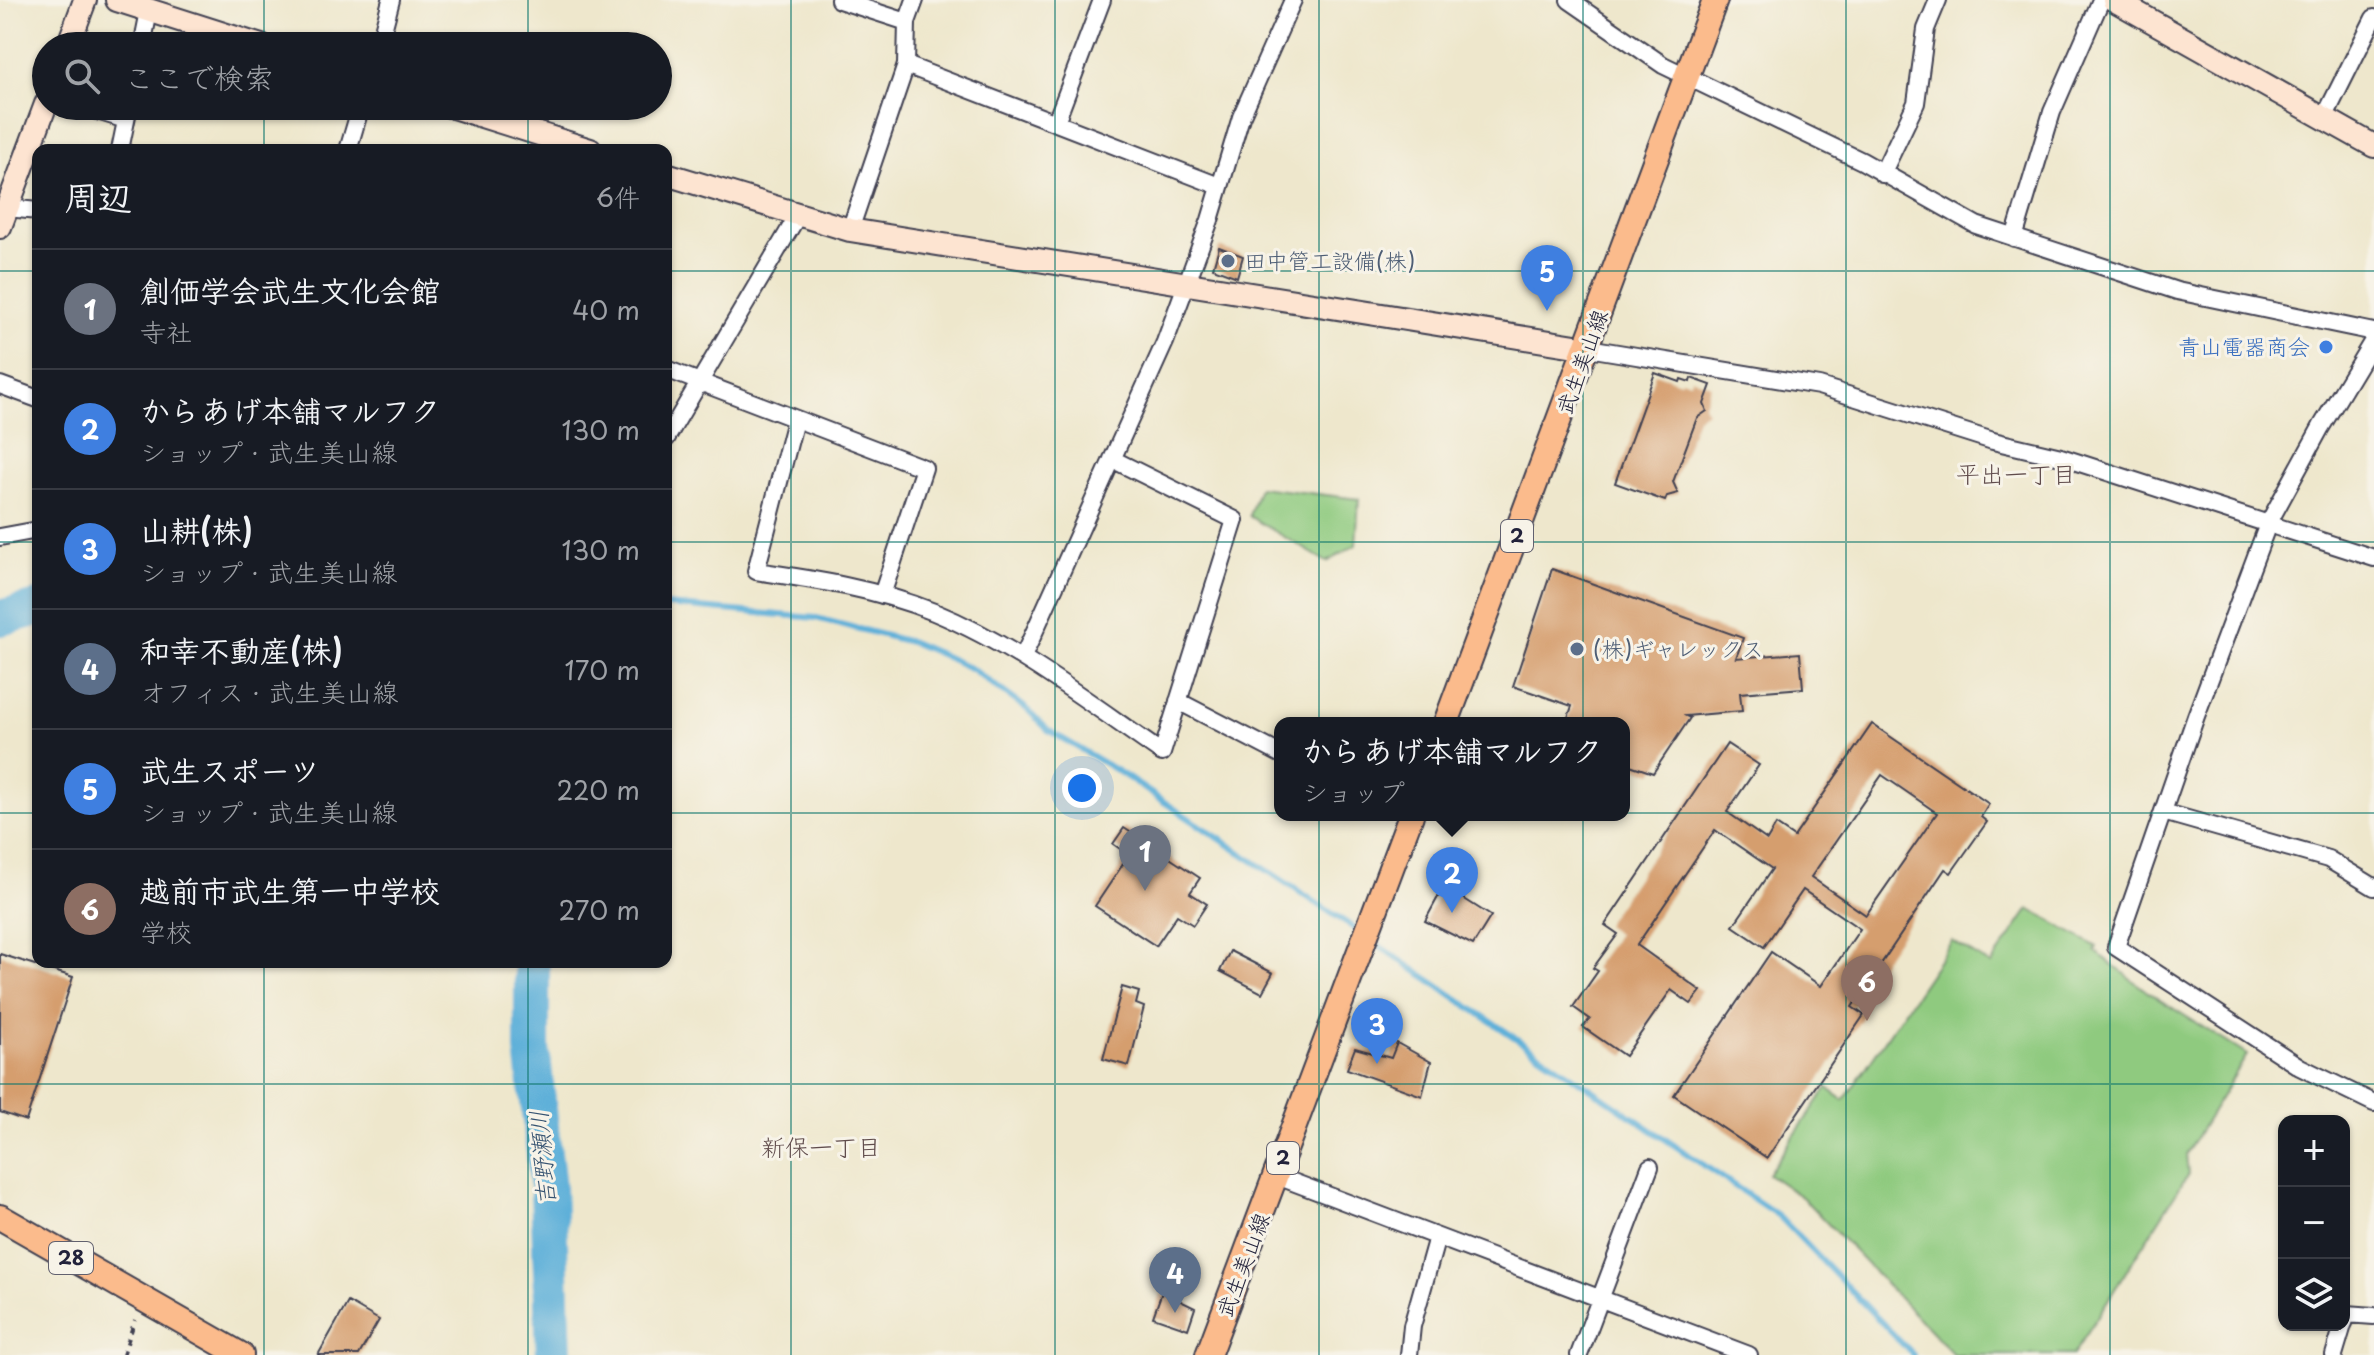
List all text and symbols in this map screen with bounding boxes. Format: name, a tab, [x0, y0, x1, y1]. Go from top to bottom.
search box	[32, 32, 672, 120]
icon: search	[60, 54, 104, 98]
text: ここで検索	[124, 54, 274, 99]
text: 周辺	[64, 170, 132, 222]
text: 6件	[596, 177, 640, 216]
place label: 田中管工設備(株)	[1244, 243, 1415, 276]
pin: 5	[1521, 245, 1573, 311]
marker: 田中管工設備(株)	[1219, 252, 1237, 270]
text: 創価学会武生文化会館	[140, 267, 440, 312]
text: 1	[84, 290, 96, 329]
text: 40 m	[572, 290, 640, 329]
street label: 武生美山線	[1546, 304, 1615, 419]
text: 寺社	[140, 312, 192, 351]
place label: 青山電器商会	[2178, 329, 2310, 362]
marker: 青山電器商会	[2317, 338, 2335, 356]
text: からあげ本舗マルフク	[140, 387, 440, 432]
text: 2	[81, 410, 99, 449]
text: 130 m	[561, 410, 640, 449]
text: ショップ · 武生美山線	[140, 432, 397, 471]
district label: 平出一丁目	[1956, 455, 2076, 491]
text: 山耕(株)	[140, 507, 253, 552]
road number: 2	[1501, 520, 1533, 552]
text: 3	[81, 530, 99, 569]
text: 130 m	[561, 530, 640, 569]
text: ショップ · 武生美山線	[140, 552, 397, 591]
text: 和幸不動産(株)	[140, 627, 343, 672]
place label: (株)ギャレックス	[1593, 631, 1764, 664]
marker: (株)ギャレックス	[1568, 640, 1586, 658]
text: 4	[81, 650, 99, 689]
text: 170 m	[565, 650, 640, 689]
text: オフィス · 武生美山線	[140, 672, 398, 711]
popup	[1274, 717, 1630, 821]
text: からあげ本舗マルフク	[1302, 727, 1602, 772]
text: 武生スポーツ	[140, 747, 319, 792]
your location	[1062, 768, 1102, 808]
text: 5	[82, 770, 98, 809]
text: 220 m	[556, 770, 640, 809]
text: ショップ	[1302, 772, 1405, 811]
text: ショップ · 武生美山線	[140, 792, 397, 831]
pin: 1	[1119, 825, 1171, 891]
pin: 2	[1426, 847, 1478, 913]
text: 越前市武生第一中学校	[140, 867, 440, 912]
text: 6	[81, 890, 99, 929]
text: 270 m	[559, 890, 640, 929]
text: 学校	[140, 912, 192, 951]
pin: 6	[1841, 955, 1893, 1021]
pin: 3	[1351, 998, 1403, 1064]
water label: 吉野瀬川	[519, 1109, 563, 1208]
map controls	[2278, 1115, 2350, 1331]
button: +	[2278, 1115, 2350, 1187]
district label: 新保一丁目	[761, 1128, 881, 1164]
road number: 2	[1267, 1142, 1299, 1174]
button: −	[2278, 1187, 2350, 1259]
street label: 武生美山線	[1206, 1207, 1277, 1322]
road number: 28	[49, 1242, 93, 1274]
pin: 4	[1149, 1247, 1201, 1313]
button: layers	[2278, 1259, 2350, 1331]

